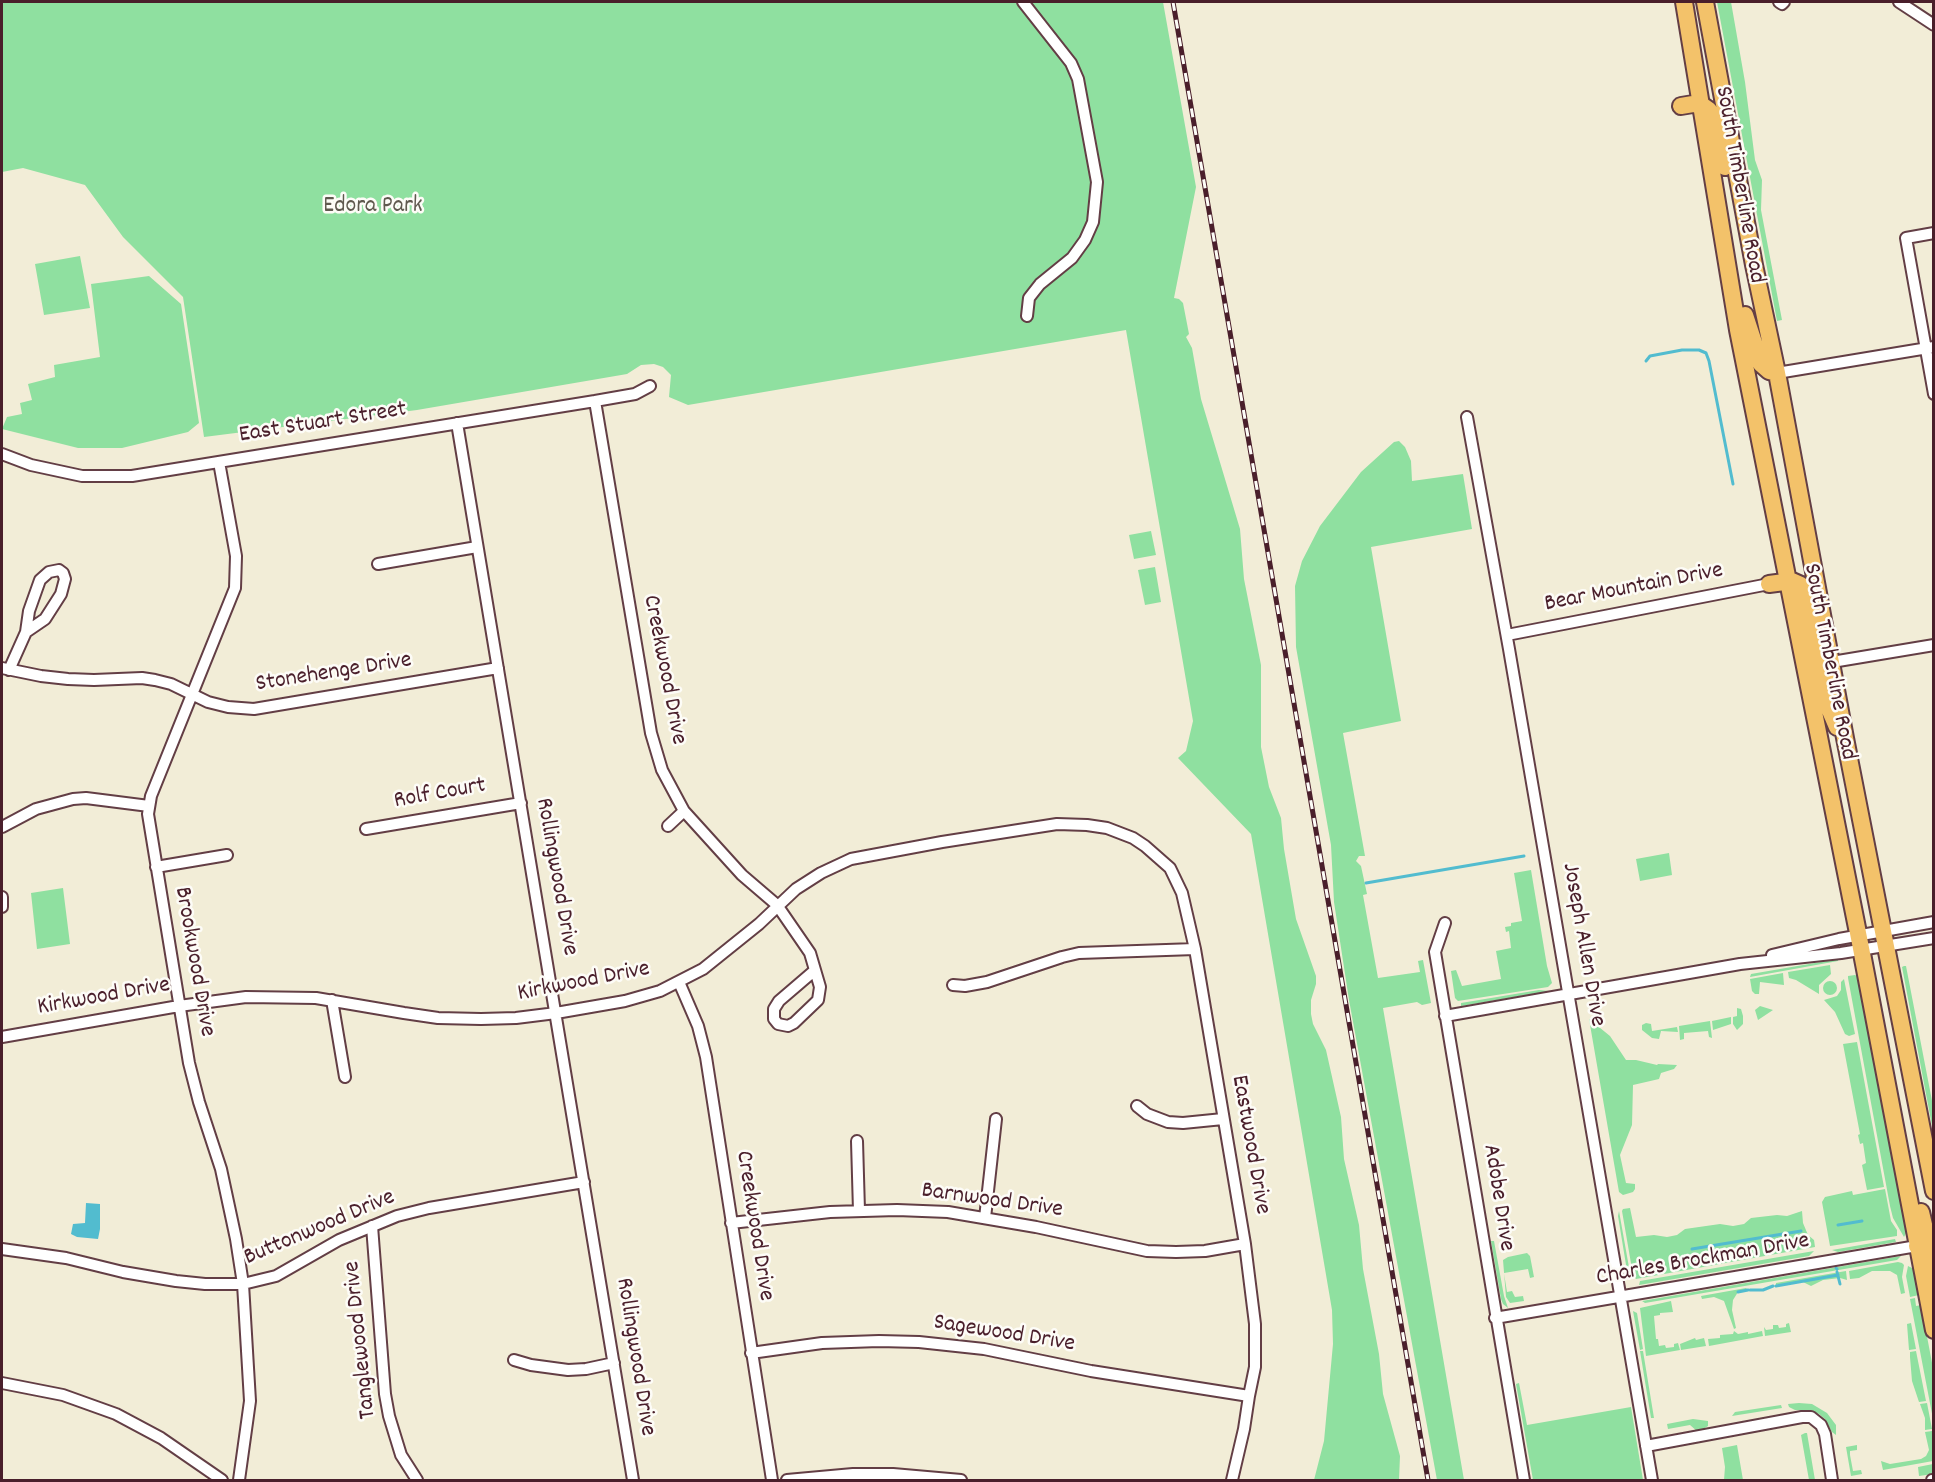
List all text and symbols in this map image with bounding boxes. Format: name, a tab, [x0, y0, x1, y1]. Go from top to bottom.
street label: South Timberline Road	[1707, 84, 1769, 286]
park label: Edora Park	[323, 194, 423, 222]
street label: East Stuart Street	[237, 397, 409, 451]
street label: Bear Mountain Drive	[1542, 558, 1726, 620]
street label: South Timberline Road	[1795, 561, 1861, 763]
street label: Creekwood Drive	[634, 593, 692, 747]
street label: Stonehenge Drive	[254, 647, 414, 701]
street label: Rolf Court	[392, 773, 488, 817]
street label: Rollingwood Drive	[527, 796, 583, 958]
street label: Joseph Allen Drive	[1553, 861, 1611, 1029]
street label: Brookwood Drive	[166, 885, 220, 1039]
street label: Kirkwood Drive	[515, 956, 653, 1010]
street label: Kirkwood Drive	[35, 972, 173, 1024]
street label: Eastwood Drive	[1223, 1073, 1275, 1217]
street label: Adobe Drive	[1474, 1143, 1520, 1253]
street label: Creekwood Drive	[727, 1149, 779, 1303]
street label: Barnwood Drive	[919, 1178, 1065, 1226]
street label: Buttonwood Drive	[240, 1184, 400, 1274]
street label: Charles Brockman Drive	[1594, 1228, 1812, 1294]
street label: Tanglewood Drive	[339, 1260, 385, 1420]
street label: Rollingwood Drive	[607, 1276, 661, 1438]
street label: Sagewood Drive	[931, 1310, 1077, 1360]

